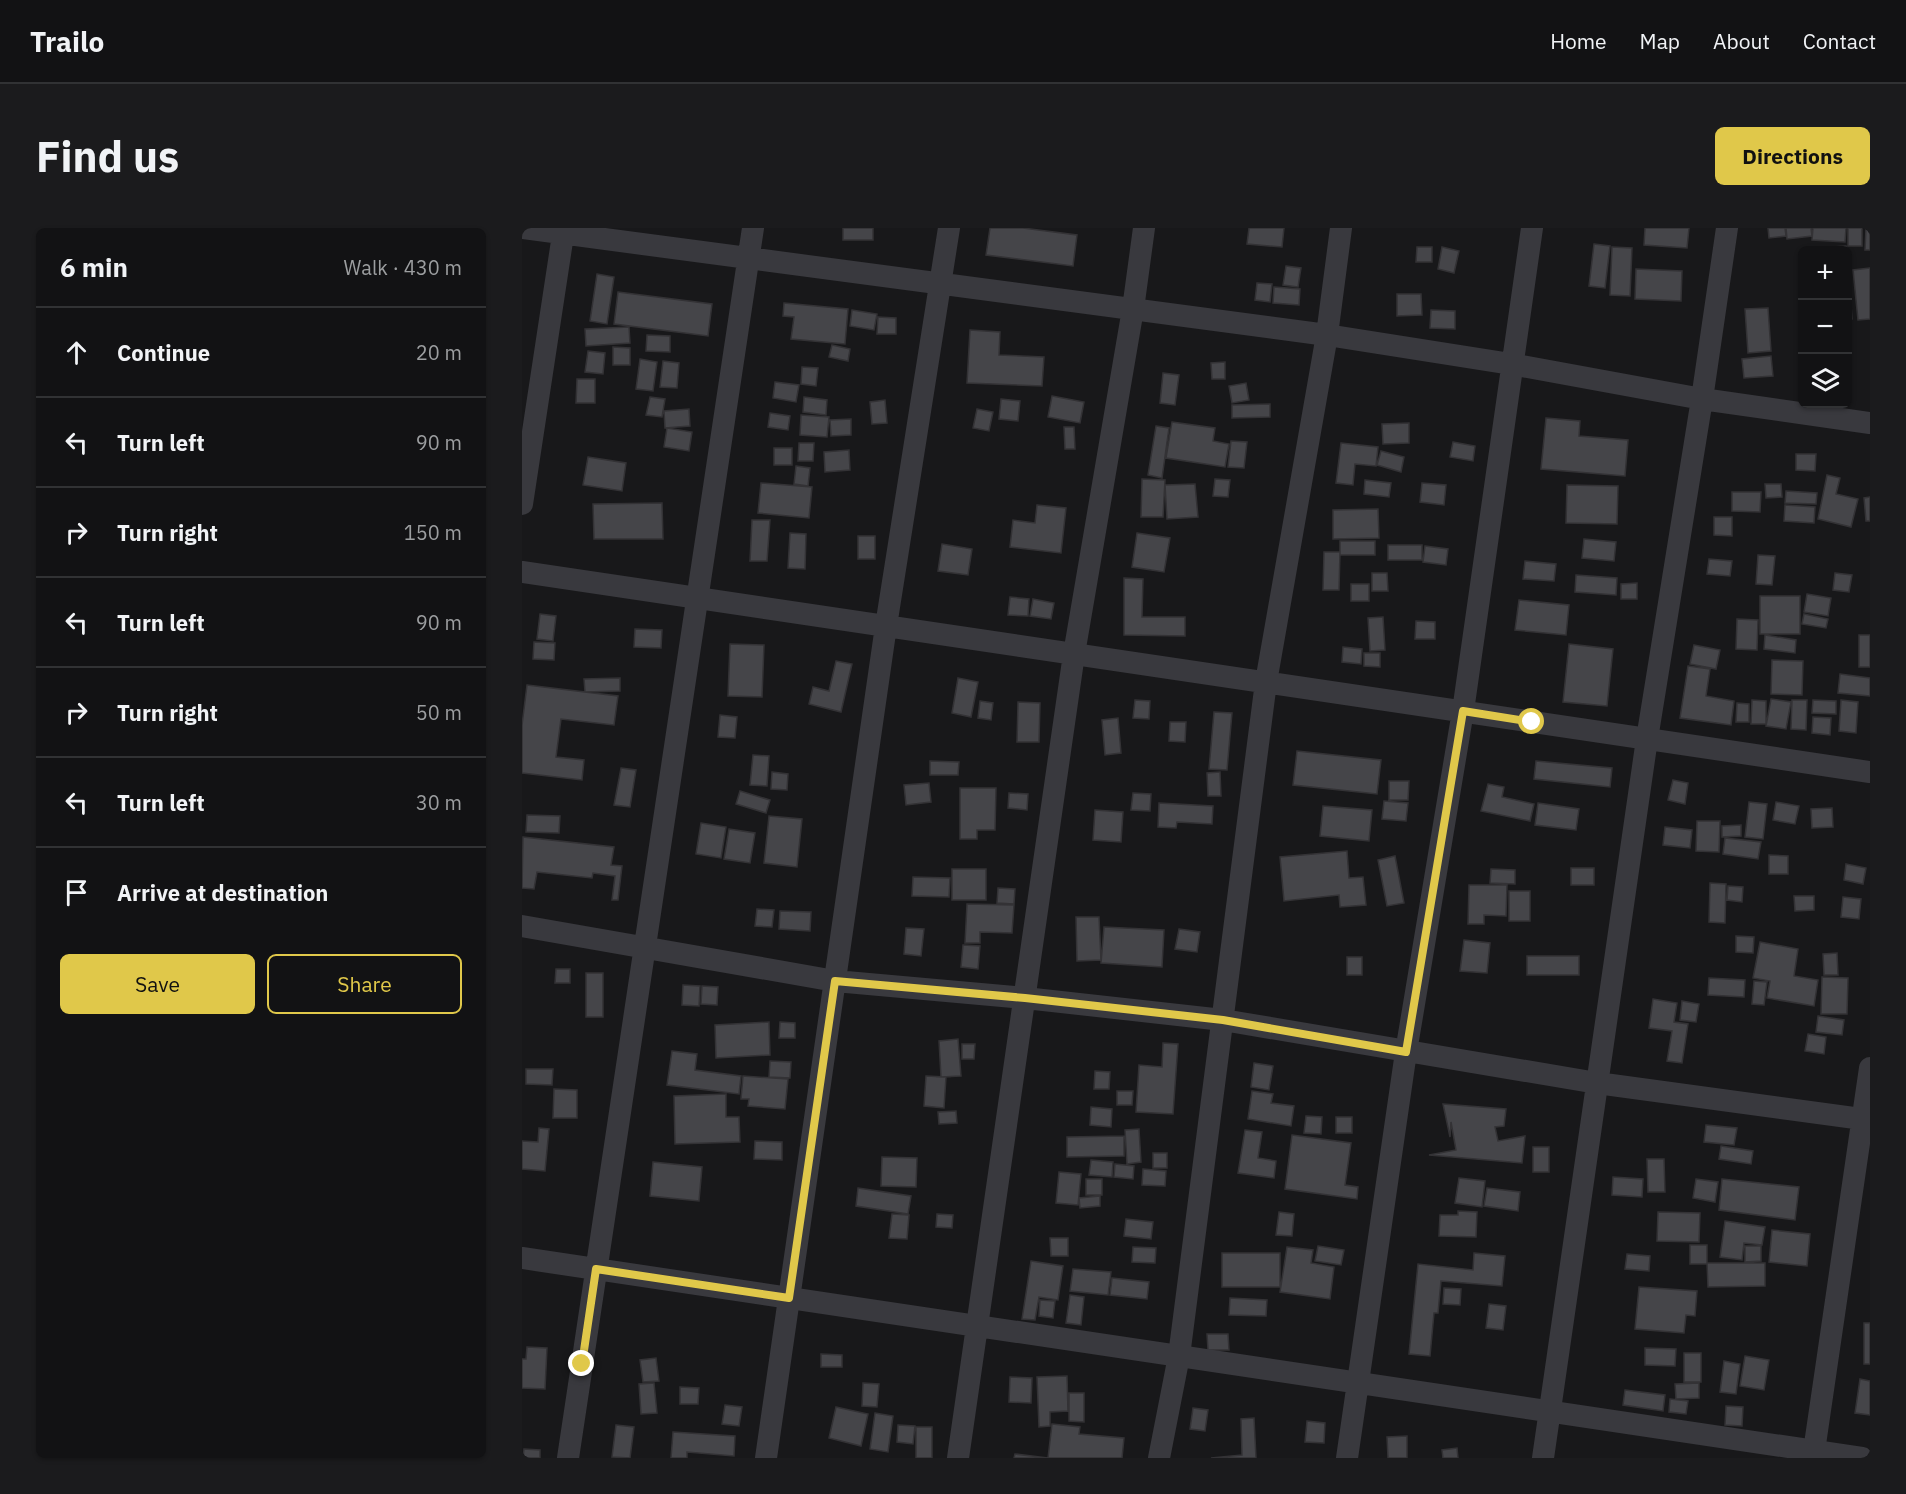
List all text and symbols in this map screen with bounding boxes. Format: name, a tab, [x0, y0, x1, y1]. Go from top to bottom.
text: Trailo	[30, 23, 104, 60]
text: Home	[1550, 27, 1607, 55]
text: Map	[1640, 27, 1680, 55]
text: About	[1713, 27, 1770, 55]
text: Contact	[1803, 27, 1876, 55]
button: Directions	[1715, 127, 1870, 185]
text: Find us	[36, 129, 179, 184]
map controls	[1798, 246, 1852, 408]
button: +	[1798, 246, 1852, 300]
text: 6 min	[60, 250, 128, 284]
text: Walk · 430 m	[344, 254, 462, 281]
button: −	[1798, 300, 1852, 354]
icon: ahead	[60, 336, 93, 369]
text: Continue	[117, 338, 210, 367]
text: 20 m	[416, 339, 462, 366]
button: layers	[1798, 354, 1852, 408]
icon: left	[60, 426, 93, 459]
text: Turn left	[117, 428, 205, 457]
text: 90 m	[416, 429, 462, 456]
icon: right	[60, 516, 93, 549]
text: Turn right	[117, 518, 218, 547]
text: 150 m	[404, 519, 462, 546]
icon: left	[60, 606, 93, 639]
text: Turn left	[117, 608, 205, 637]
text: 90 m	[416, 609, 462, 636]
icon: right	[60, 696, 93, 729]
text: Turn right	[117, 698, 218, 727]
text: 50 m	[416, 699, 462, 726]
route start	[1518, 708, 1544, 734]
icon: left	[60, 786, 93, 819]
text: Turn left	[117, 788, 205, 817]
text: 30 m	[416, 789, 462, 816]
icon: arrive	[60, 876, 93, 909]
text: Arrive at destination	[117, 878, 328, 907]
button: Save	[60, 954, 255, 1014]
button: Share	[267, 954, 462, 1014]
route end	[568, 1350, 594, 1376]

